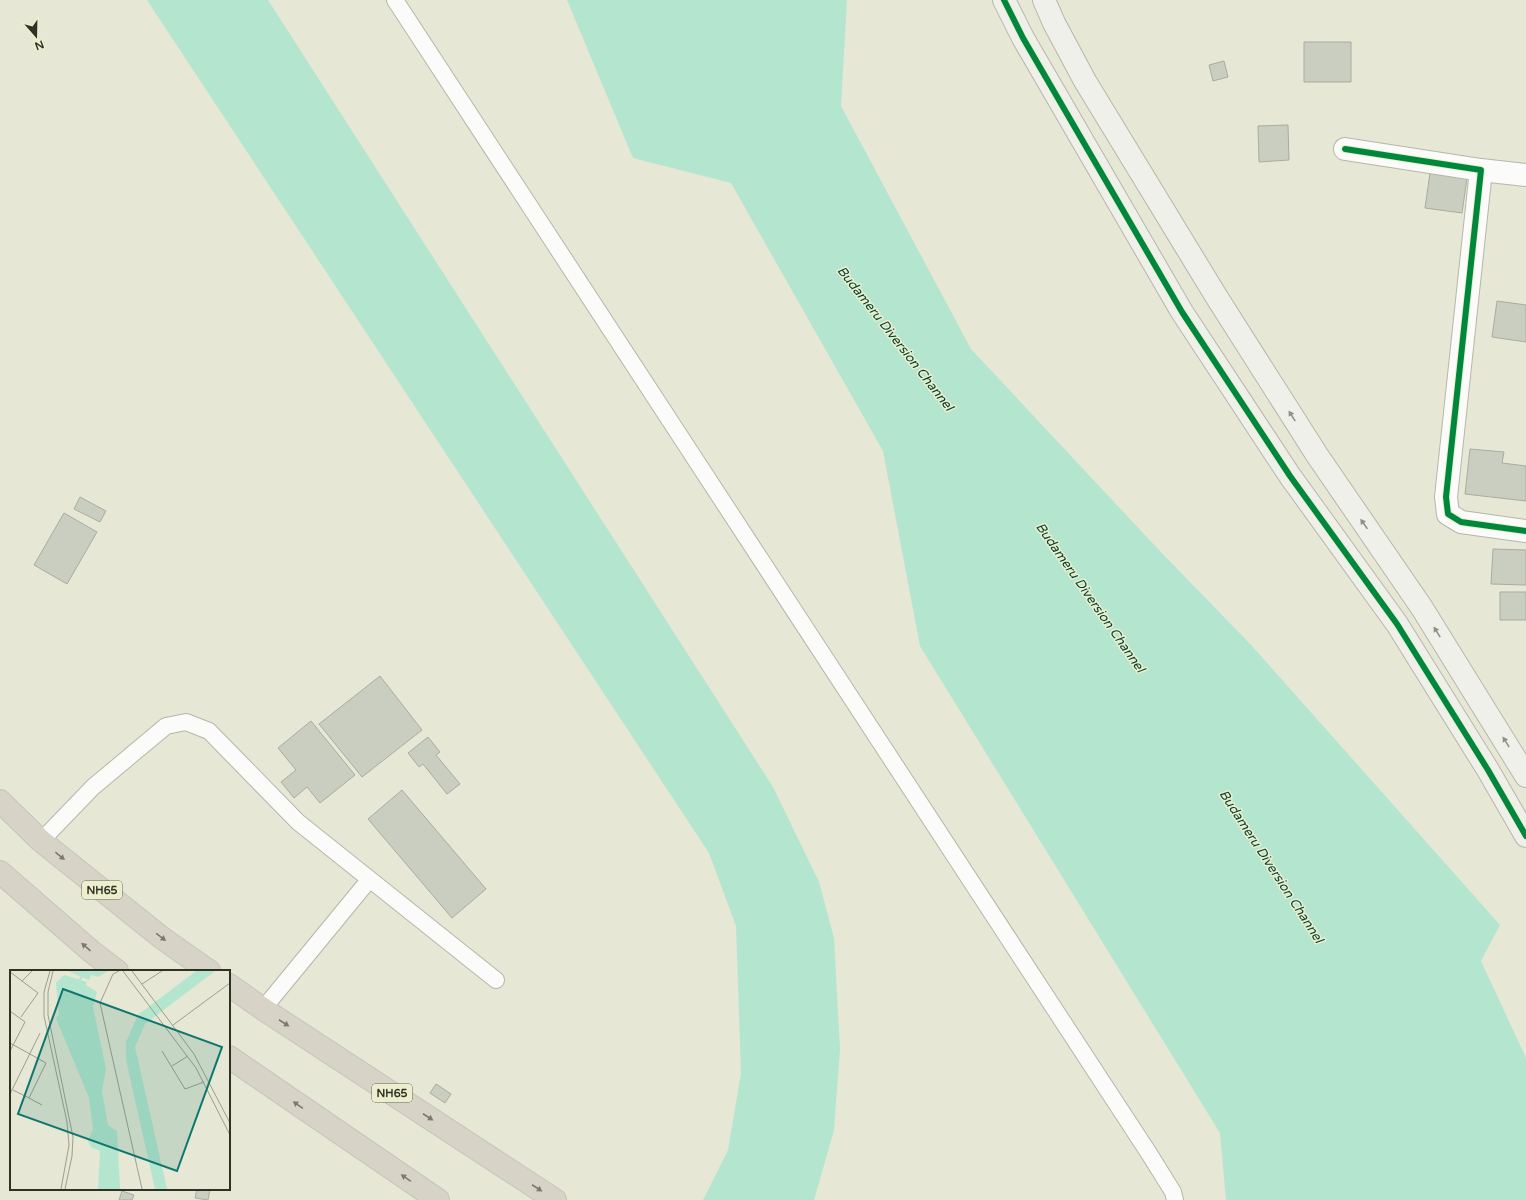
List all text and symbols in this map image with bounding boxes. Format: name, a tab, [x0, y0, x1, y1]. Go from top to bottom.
north arrow	[16, 16, 56, 56]
text: N	[33, 37, 46, 53]
water label: Budameru Diversion Channel	[834, 263, 958, 416]
one-way arrow	[1288, 411, 1296, 421]
one-way arrow	[1360, 519, 1368, 530]
water label: Budameru Diversion Channel	[1032, 520, 1149, 677]
one-way arrow	[1433, 627, 1441, 637]
one-way arrow	[1502, 737, 1509, 748]
water label: Budameru Diversion Channel	[1216, 787, 1328, 948]
one-way arrow	[54, 851, 65, 860]
road number: NH65	[82, 881, 122, 899]
one-way arrow	[156, 933, 167, 941]
one-way arrow	[81, 942, 91, 951]
inset map	[10, 970, 230, 1190]
one-way arrow	[279, 1019, 289, 1027]
road number: NH65	[372, 1084, 412, 1102]
one-way arrow	[293, 1101, 303, 1109]
one-way arrow	[423, 1113, 433, 1121]
one-way arrow	[400, 1174, 411, 1182]
one-way arrow	[532, 1184, 542, 1192]

